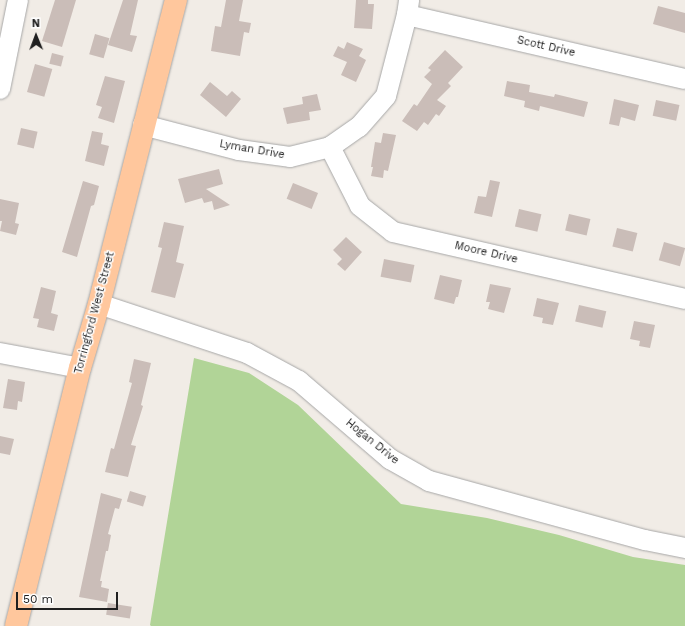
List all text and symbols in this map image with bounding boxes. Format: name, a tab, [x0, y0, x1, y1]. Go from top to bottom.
north arrow	[16, 16, 56, 56]
text: N	[32, 17, 40, 30]
street label: Scott Drive	[516, 34, 576, 60]
street label: Lyman Drive	[218, 138, 286, 162]
street label: Moore Drive	[453, 239, 519, 267]
street label: Torringford West Street	[72, 250, 118, 376]
street label: Hogan Drive	[343, 417, 401, 467]
scale bar	[18, 584, 120, 610]
text: 50 m	[23, 592, 53, 606]

